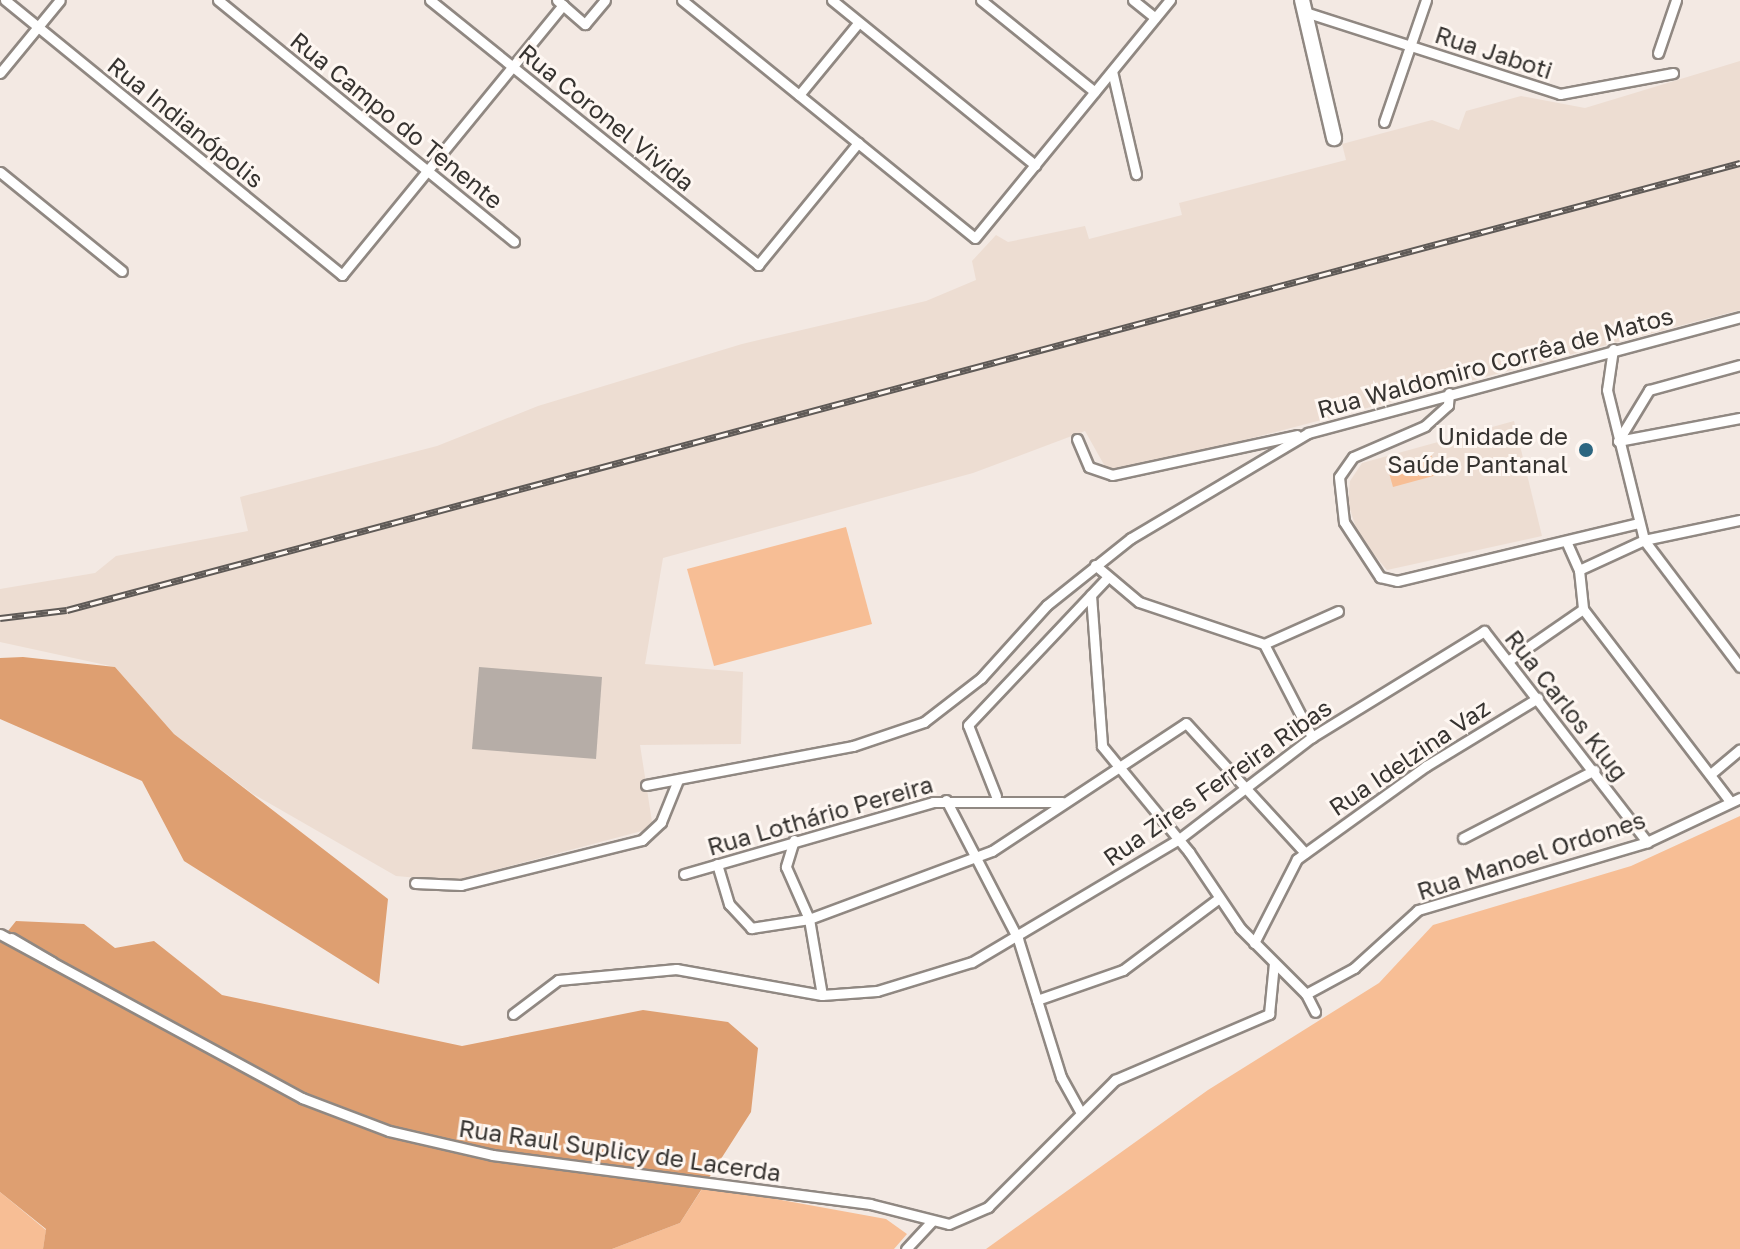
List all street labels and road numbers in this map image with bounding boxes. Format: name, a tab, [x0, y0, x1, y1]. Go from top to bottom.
street label: Rua Jaboti	[1432, 19, 1556, 85]
street label: Rua Campo do Tenente	[285, 26, 509, 214]
street label: Rua Coronel Vivida	[514, 37, 700, 197]
street label: Rua Indianópolis	[102, 50, 270, 194]
street label: Rua Waldomiro Corrêa de Matos	[1314, 301, 1676, 423]
street label: Rua Carlos Klug	[1499, 624, 1635, 786]
street label: Rua Zires Ferreira Ribas	[1097, 692, 1337, 872]
street label: Rua Idelzina Vaz	[1323, 693, 1495, 821]
street label: Rua Lothário Pereira	[704, 769, 936, 861]
street label: Rua Manoel Ordones	[1413, 804, 1649, 906]
street label: Rua Raul Suplicy de Lacerda	[457, 1113, 783, 1187]

